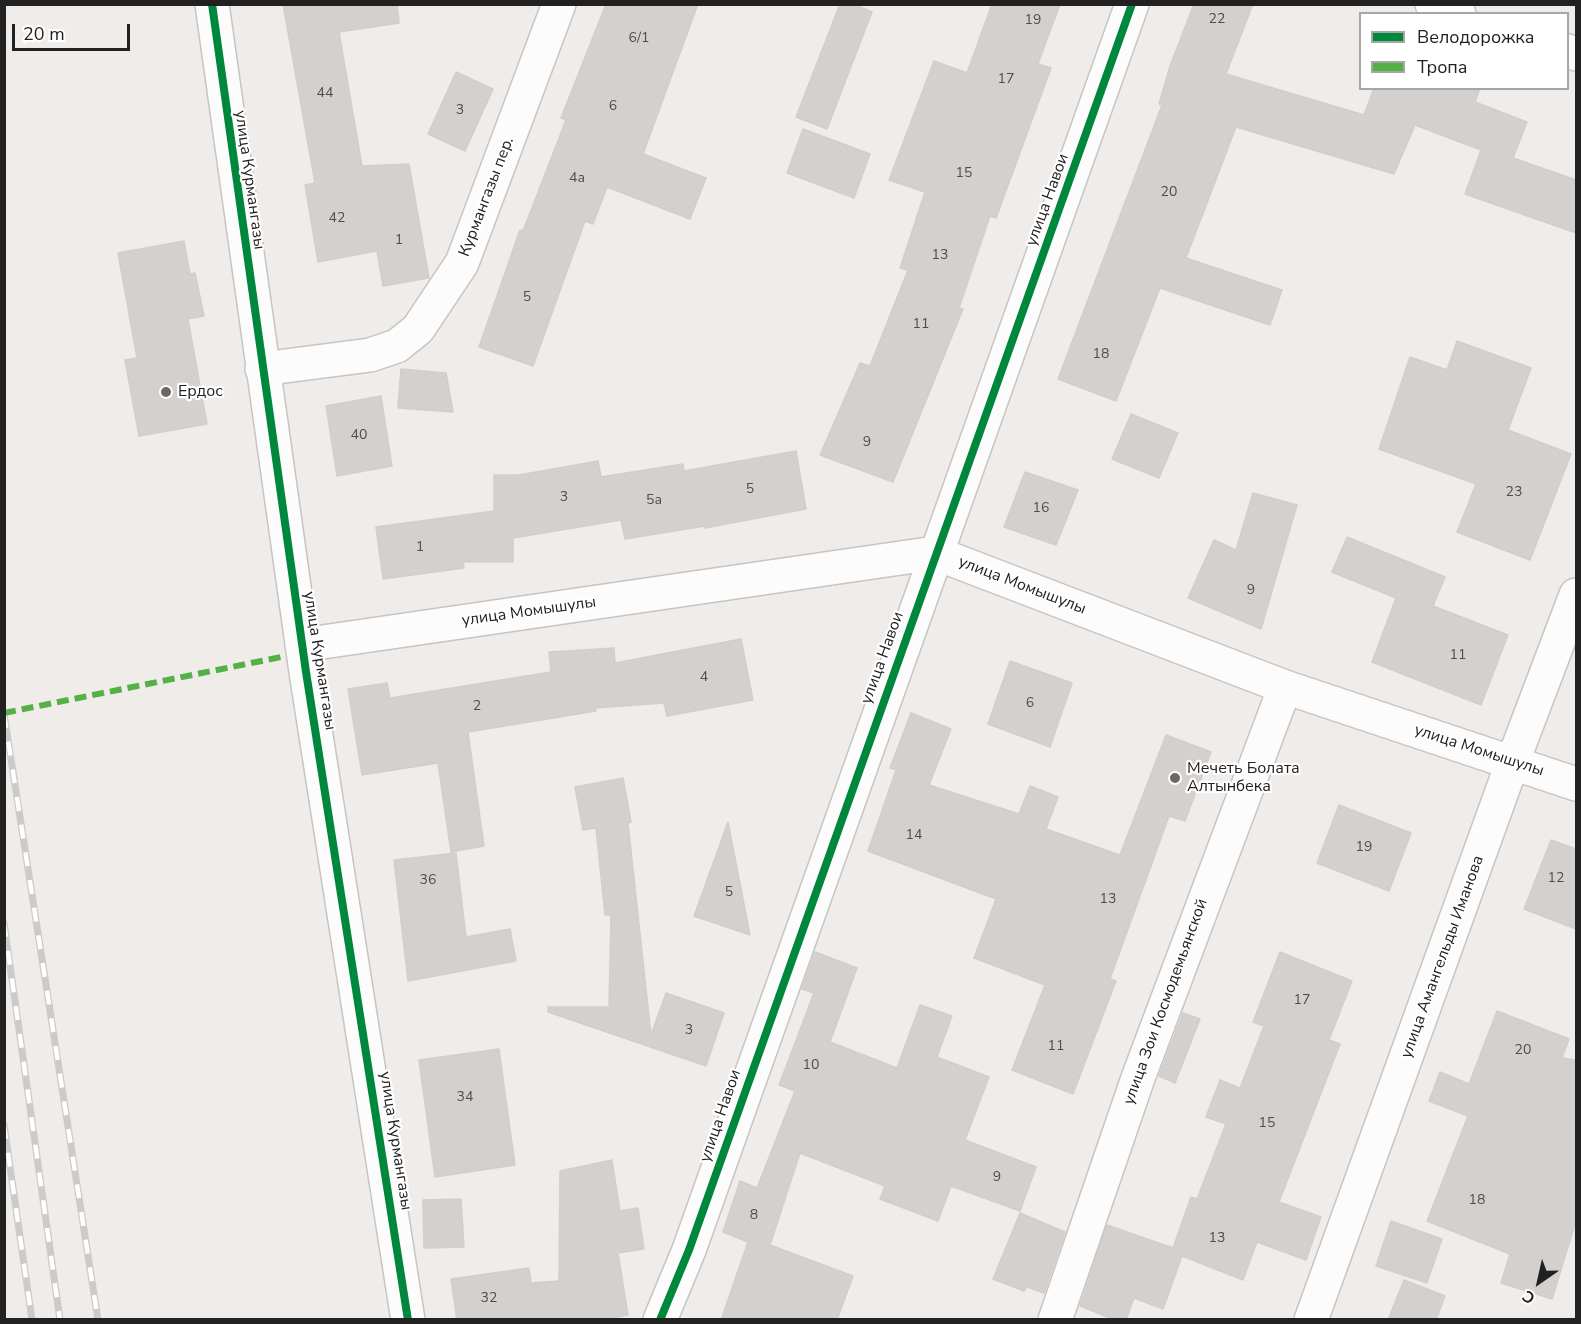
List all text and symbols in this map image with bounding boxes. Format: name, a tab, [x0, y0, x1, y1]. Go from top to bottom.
scale bar	[15, 12, 134, 50]
house number: 22	[1209, 12, 1225, 28]
legend	[1359, 12, 1569, 90]
house number: 19	[1025, 13, 1041, 29]
text: 20 m	[23, 22, 65, 46]
text: Велодорожка	[1417, 25, 1534, 49]
house number: 6/1	[629, 31, 649, 47]
text: Тропа	[1417, 55, 1468, 79]
house number: 17	[998, 72, 1014, 88]
house number: 44	[317, 86, 333, 102]
house number: 6	[609, 99, 617, 115]
house number: 3	[456, 103, 464, 119]
street label: улица Курмангазы	[230, 109, 268, 251]
street label: Курмангазы пер.	[455, 135, 519, 259]
street label: улица Навои	[1022, 151, 1074, 249]
house number: 15	[956, 166, 972, 182]
house number: 4а	[569, 171, 585, 187]
house number: 20	[1161, 185, 1177, 201]
house number: 42	[329, 211, 345, 227]
house number: 1	[395, 233, 403, 249]
house number: 13	[932, 248, 948, 264]
house number: 5	[523, 290, 531, 306]
house number: 11	[913, 317, 929, 333]
house number: 18	[1093, 347, 1109, 363]
place label: Ердос	[178, 382, 223, 402]
marker: Ердос	[159, 385, 173, 399]
house number: 40	[351, 428, 367, 444]
house number: 9	[863, 435, 871, 451]
house number: 5	[746, 482, 754, 498]
house number: 23	[1506, 485, 1522, 501]
house number: 3	[560, 490, 568, 506]
house number: 5а	[646, 493, 662, 509]
house number: 16	[1033, 501, 1049, 517]
house number: 1	[416, 540, 424, 556]
street label: улица Момышулы	[955, 553, 1089, 619]
house number: 9	[1247, 583, 1255, 599]
street label: улица Курмангазы	[299, 590, 339, 732]
street label: улица Момышулы	[461, 593, 597, 631]
street label: улица Навои	[857, 609, 909, 707]
house number: 11	[1450, 648, 1466, 664]
house number: 4	[700, 670, 708, 686]
house number: 6	[1026, 696, 1034, 712]
house number: 2	[473, 699, 481, 715]
street label: улица Момышулы	[1412, 721, 1546, 781]
place label: Мечеть Болата Алтынбека	[1187, 759, 1300, 797]
marker: Мечеть Болата Алтынбека	[1168, 771, 1182, 785]
house number: 14	[906, 828, 922, 844]
house number: 19	[1356, 840, 1372, 856]
street label: улица Амангельды Иманова	[1397, 853, 1489, 1061]
house number: 12	[1548, 871, 1564, 887]
house number: 36	[420, 873, 436, 889]
house number: 5	[725, 885, 733, 901]
house number: 13	[1100, 892, 1116, 908]
street label: улица Зои Космодемьянской	[1120, 896, 1212, 1108]
house number: 17	[1294, 993, 1310, 1009]
house number: 3	[685, 1023, 693, 1039]
house number: 11	[1048, 1039, 1064, 1055]
house number: 20	[1515, 1043, 1531, 1059]
house number: 10	[803, 1058, 819, 1074]
street label: улица Навои	[696, 1067, 746, 1165]
street label: улица Курмангазы	[375, 1070, 415, 1212]
house number: 34	[457, 1090, 473, 1106]
house number: 15	[1259, 1116, 1275, 1132]
house number: 9	[993, 1170, 1001, 1186]
house number: 18	[1469, 1193, 1485, 1209]
house number: 8	[750, 1208, 758, 1224]
house number: 13	[1209, 1231, 1225, 1247]
north arrow	[1509, 1252, 1569, 1312]
text: С	[1518, 1285, 1540, 1309]
house number: 32	[481, 1291, 497, 1307]

